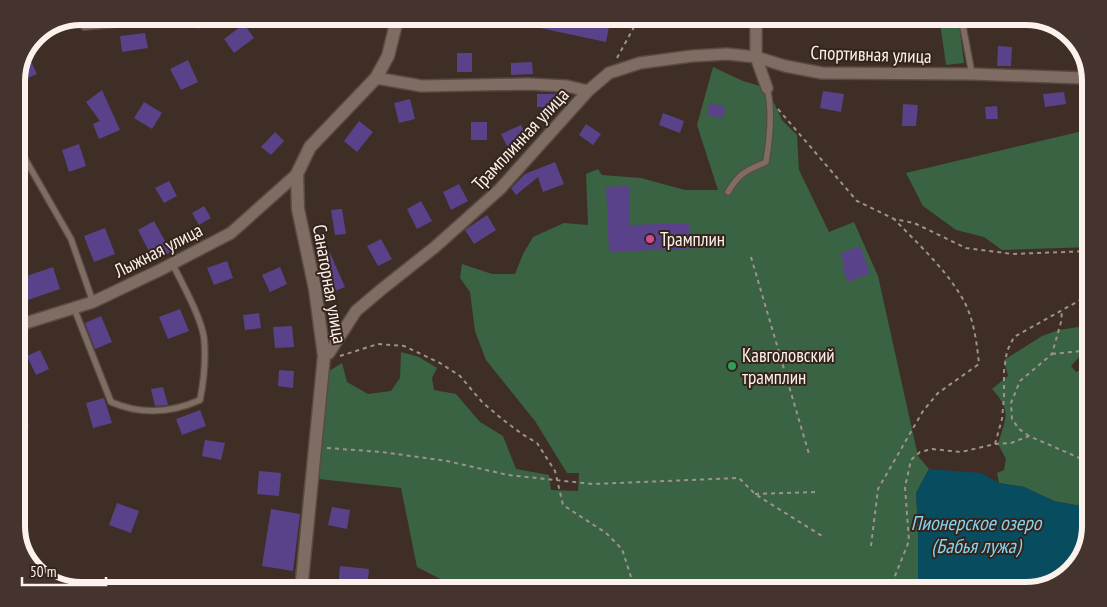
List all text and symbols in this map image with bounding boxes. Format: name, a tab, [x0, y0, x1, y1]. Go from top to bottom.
street label: Спортивная улица	[810, 40, 932, 68]
street label: Трамплинная улица	[466, 83, 574, 195]
street label: Лыжная улица	[109, 217, 206, 283]
street label: Санаторная улица	[308, 223, 352, 345]
place label: Трамплин	[660, 227, 725, 251]
marker: Трамплин	[644, 233, 656, 245]
place label: Кавголовский трамплин	[742, 343, 835, 389]
marker: Кавголовский трамплин	[726, 360, 738, 372]
water label: Пионерское озеро (Бабья лужа)	[911, 510, 1043, 559]
scale bar	[22, 554, 106, 586]
text: 50 m	[30, 562, 56, 581]

